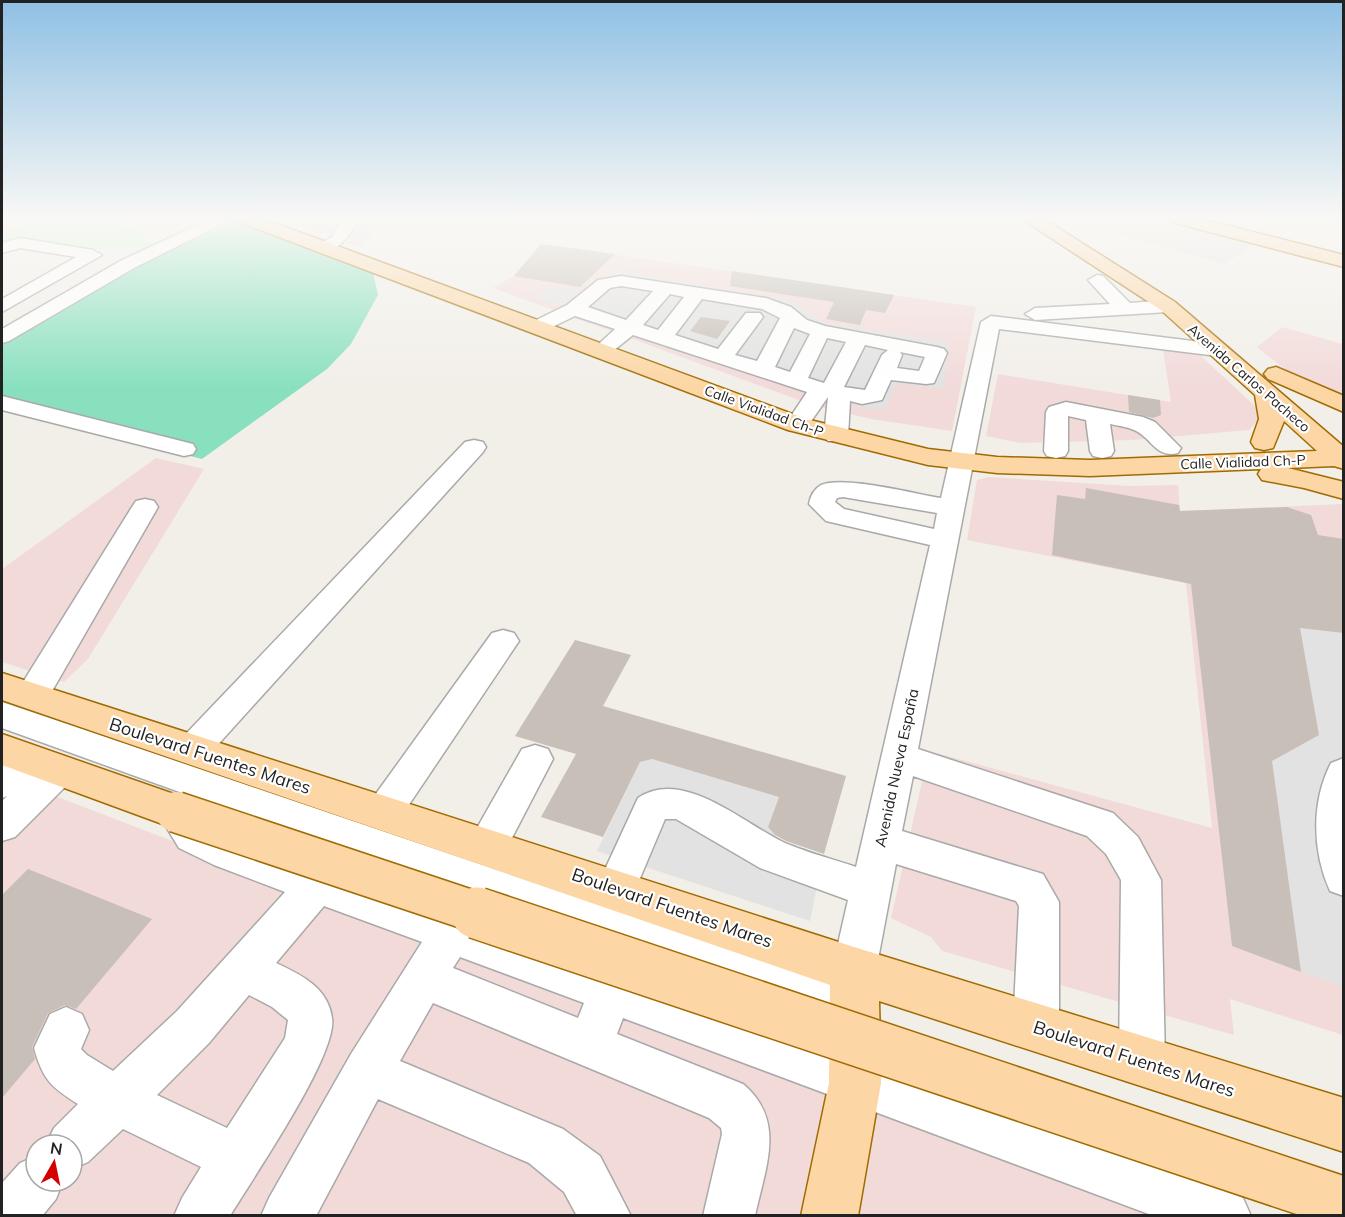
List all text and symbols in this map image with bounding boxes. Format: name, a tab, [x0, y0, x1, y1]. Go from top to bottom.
street label: Avenida Carlos Pacheco	[1184, 320, 1314, 436]
street label: Calle Vialidad Ch-P	[702, 381, 826, 441]
street label: Calle Vialidad Ch-P	[1180, 451, 1306, 473]
street label: Avenida Nueva España	[870, 687, 923, 849]
street label: Boulevard Fuentes Mares	[106, 712, 314, 799]
street label: Boulevard Fuentes Mares	[569, 862, 776, 953]
street label: Boulevard Fuentes Mares	[1030, 1015, 1238, 1102]
north arrow	[24, 1133, 84, 1193]
text: N	[49, 1137, 64, 1159]

